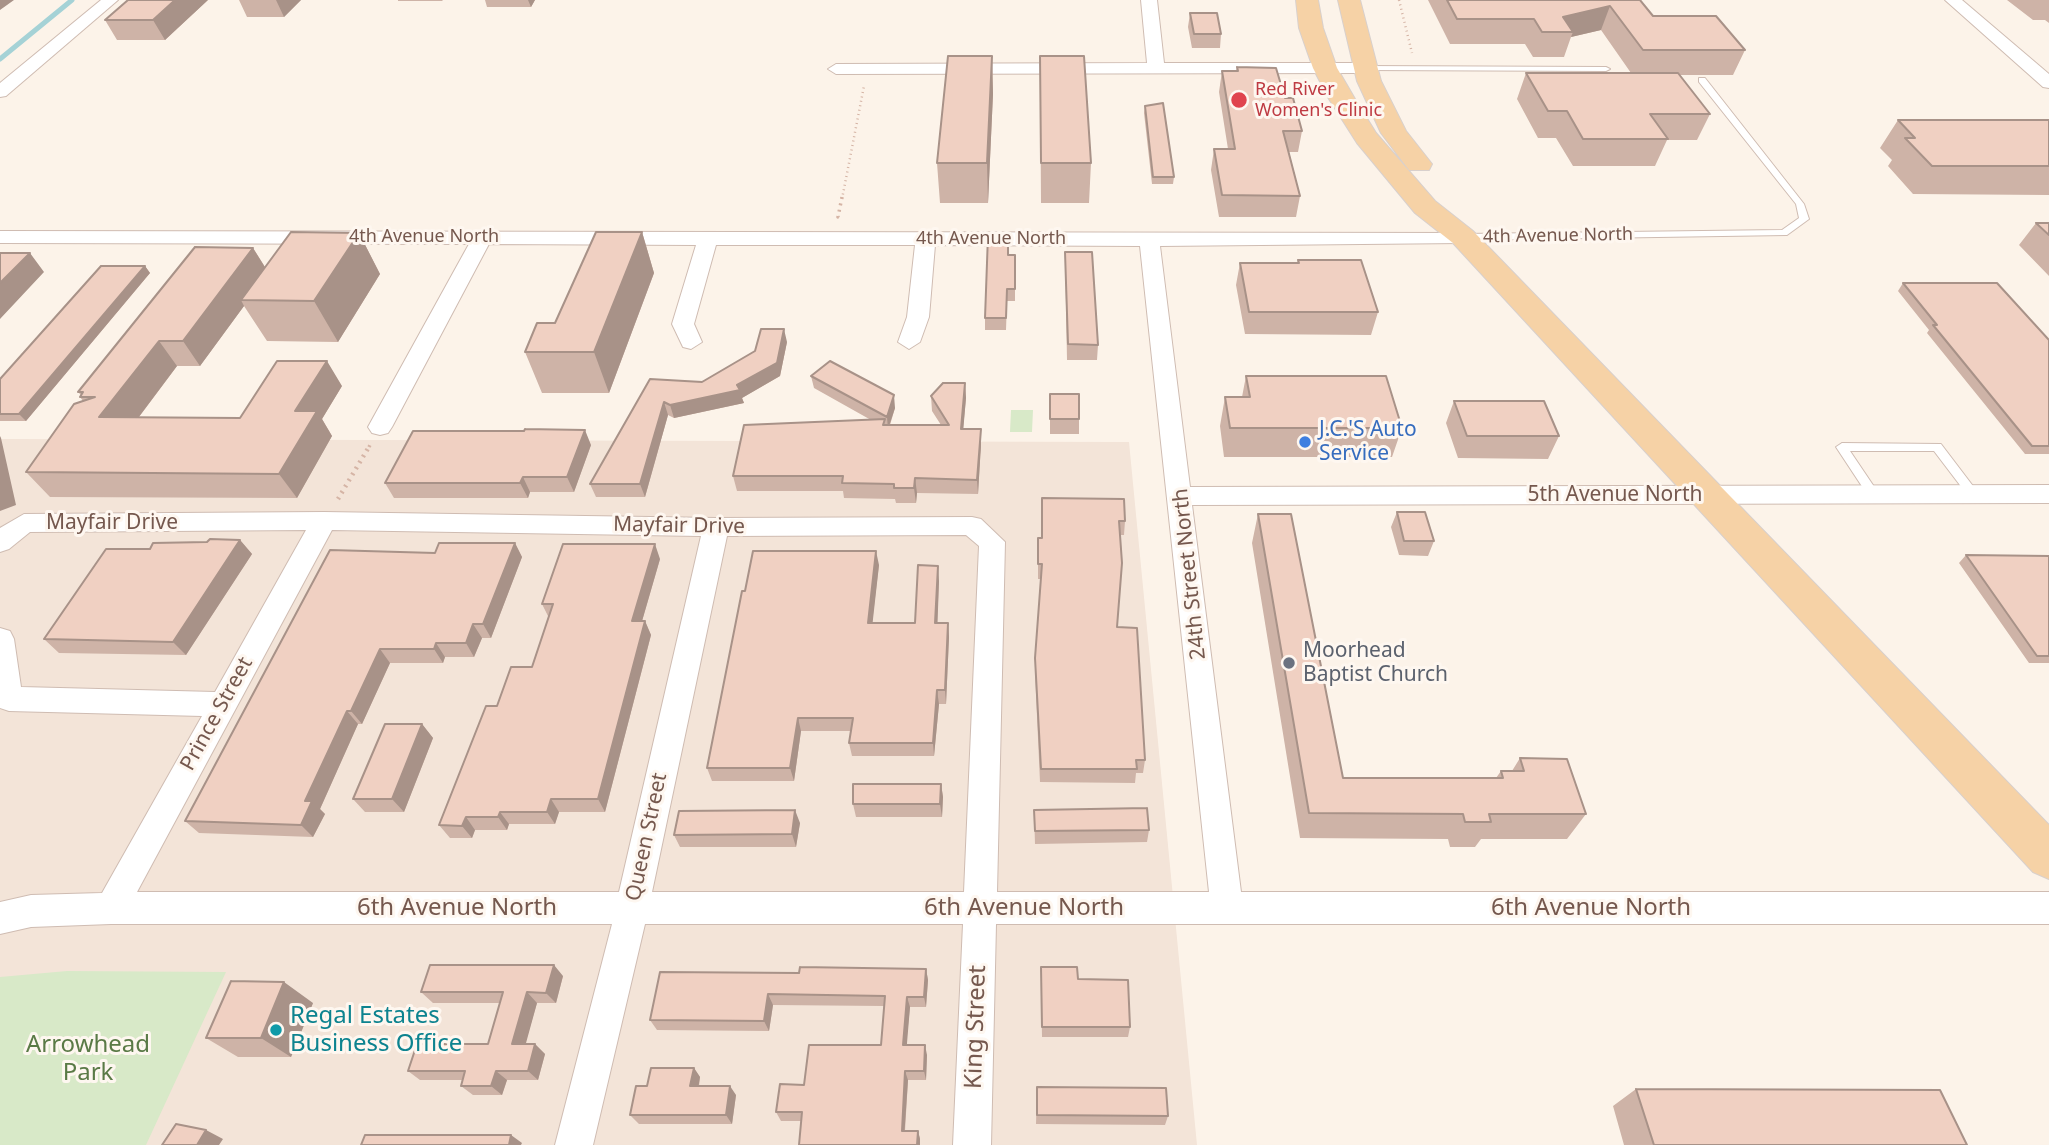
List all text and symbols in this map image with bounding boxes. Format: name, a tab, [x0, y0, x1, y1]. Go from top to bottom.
place label: Red River Women's Clinic	[1255, 79, 1382, 122]
marker: Red River Women's Clinic	[1229, 90, 1249, 110]
street label: 4th Avenue North	[1483, 224, 1633, 248]
street label: 4th Avenue North	[349, 226, 499, 248]
street label: 4th Avenue North	[916, 228, 1066, 250]
place label: J.C.'S Auto Service	[1319, 417, 1417, 467]
marker: J.C.'S Auto Service	[1297, 434, 1313, 450]
street label: 5th Avenue North	[1527, 482, 1703, 508]
street label: 24th Street North	[1168, 487, 1212, 661]
street label: Mayfair Drive	[46, 510, 178, 536]
street label: Mayfair Drive	[613, 512, 745, 540]
place label: Moorhead Baptist Church	[1303, 638, 1448, 688]
street label: Prince Street	[175, 653, 259, 775]
marker: Moorhead Baptist Church	[1281, 655, 1297, 671]
street label: Queen Street	[621, 771, 673, 903]
street label: 6th Avenue North	[357, 894, 557, 922]
street label: 6th Avenue North	[924, 894, 1124, 922]
street label: 6th Avenue North	[1491, 894, 1691, 922]
street label: King Street	[959, 965, 993, 1089]
place label: Regal Estates Business Office	[290, 1002, 462, 1058]
marker: Regal Estates Business Office	[268, 1022, 284, 1038]
park label: Arrowhead Park	[26, 1031, 150, 1087]

